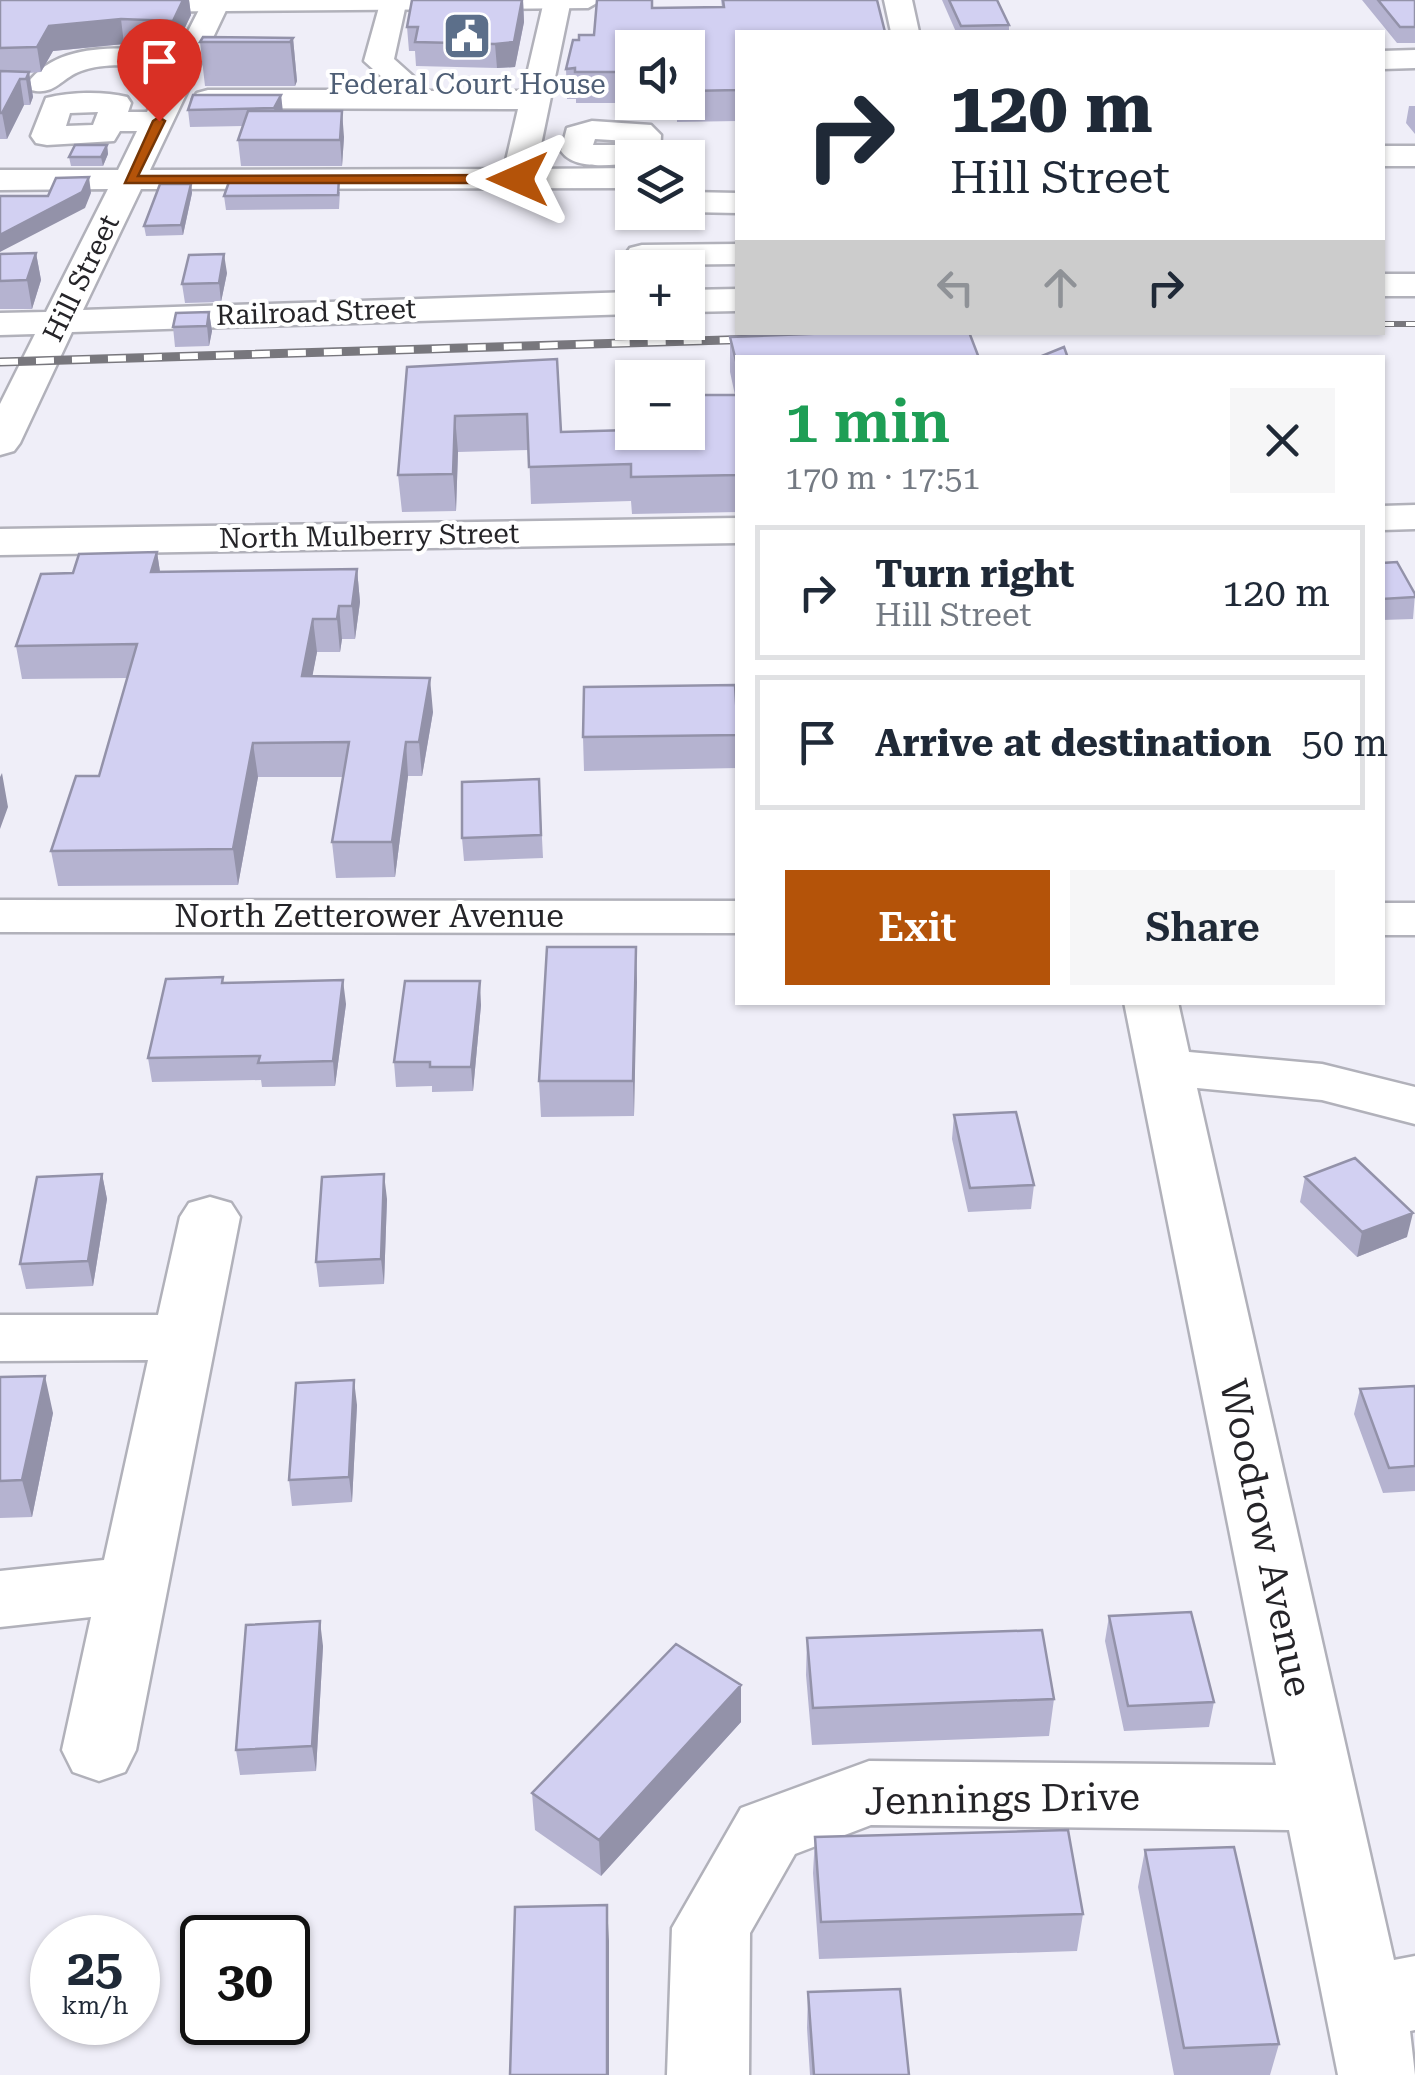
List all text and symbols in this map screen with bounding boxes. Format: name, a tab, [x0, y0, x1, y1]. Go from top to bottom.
public building icon: Federal Court House	[441, 10, 493, 62]
pin	[117, 19, 202, 122]
map controls	[615, 30, 705, 450]
button: sound	[615, 30, 705, 120]
icon: arrive	[132, 34, 187, 89]
text: 120 m	[950, 67, 1153, 149]
place label: Federal Court House	[328, 68, 606, 101]
icon: right	[785, 70, 915, 200]
position arrow	[466, 127, 570, 231]
button: layers	[615, 140, 705, 230]
text: Hill Street	[950, 151, 1170, 204]
street label: Hill Street	[36, 209, 126, 347]
button: +	[615, 250, 705, 340]
icon: left	[928, 260, 983, 315]
icon: ahead	[1033, 260, 1088, 315]
icon: right	[1138, 260, 1193, 315]
street label: Railroad Street	[215, 292, 417, 332]
button: −	[615, 360, 705, 450]
text: 1 min	[785, 386, 950, 457]
button: close	[1230, 388, 1335, 493]
text: 170 m · 17:51	[785, 459, 980, 497]
street label: North Mulberry Street	[218, 517, 520, 555]
text: Turn right	[875, 552, 1074, 596]
icon: right	[790, 565, 845, 620]
text: 120 m	[1222, 571, 1330, 615]
text: Hill Street	[875, 596, 1032, 634]
icon: arrive	[790, 715, 845, 770]
text: Arrive at destination	[875, 721, 1271, 765]
text: 50 m	[1301, 721, 1388, 765]
button: Exit	[785, 870, 1050, 985]
button: Share	[1070, 870, 1335, 985]
street label: North Zetterower Avenue	[174, 897, 564, 935]
street label: Woodrow Avenue	[1211, 1375, 1321, 1701]
street label: Jennings Drive	[864, 1775, 1140, 1824]
speed limit sign: 30	[180, 1915, 310, 2045]
text: 25	[67, 1939, 123, 1997]
text: km/h	[62, 1991, 128, 2020]

